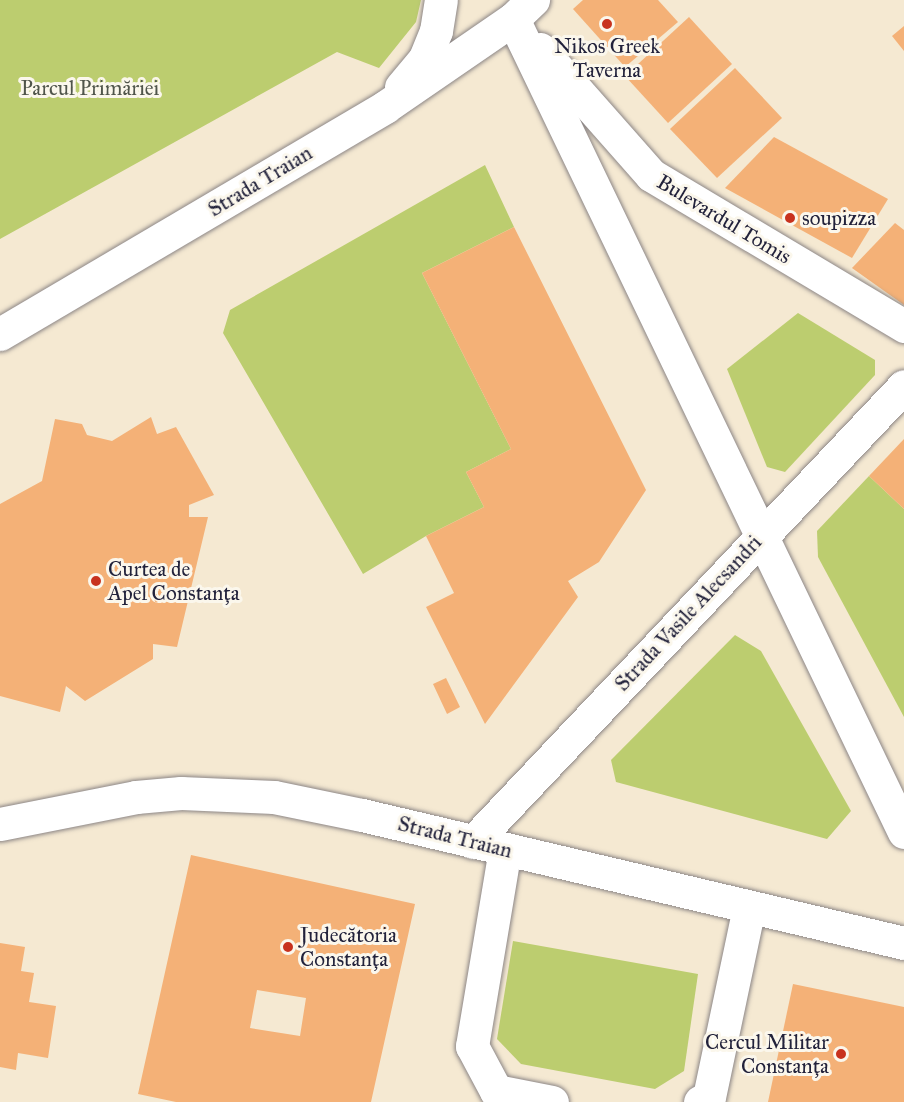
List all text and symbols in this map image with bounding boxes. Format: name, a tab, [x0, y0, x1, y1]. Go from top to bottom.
marker: Nikos Greek Taverna	[600, 17, 614, 31]
place label: Nikos Greek Taverna	[554, 33, 660, 83]
park label: Parcul Primăriei	[21, 75, 159, 101]
street label: Strada Traian	[203, 140, 317, 222]
street label: Bulevardul Tomis	[652, 169, 796, 269]
place label: soupizza	[802, 205, 876, 231]
marker: soupizza	[783, 211, 797, 225]
street label: Strada Vasile Alecsandri	[609, 530, 767, 696]
place label: Curtea de Apel Constanța	[108, 556, 240, 606]
marker: Curtea de Apel Constanța	[89, 574, 103, 588]
street label: Strada Traian	[395, 811, 515, 863]
place label: Judecătoria Constanța	[300, 922, 397, 972]
marker: Judecătoria Constanța	[281, 940, 295, 954]
place label: Cercul Militar Constanța	[705, 1029, 829, 1079]
marker: Cercul Militar Constanța	[834, 1047, 848, 1061]

